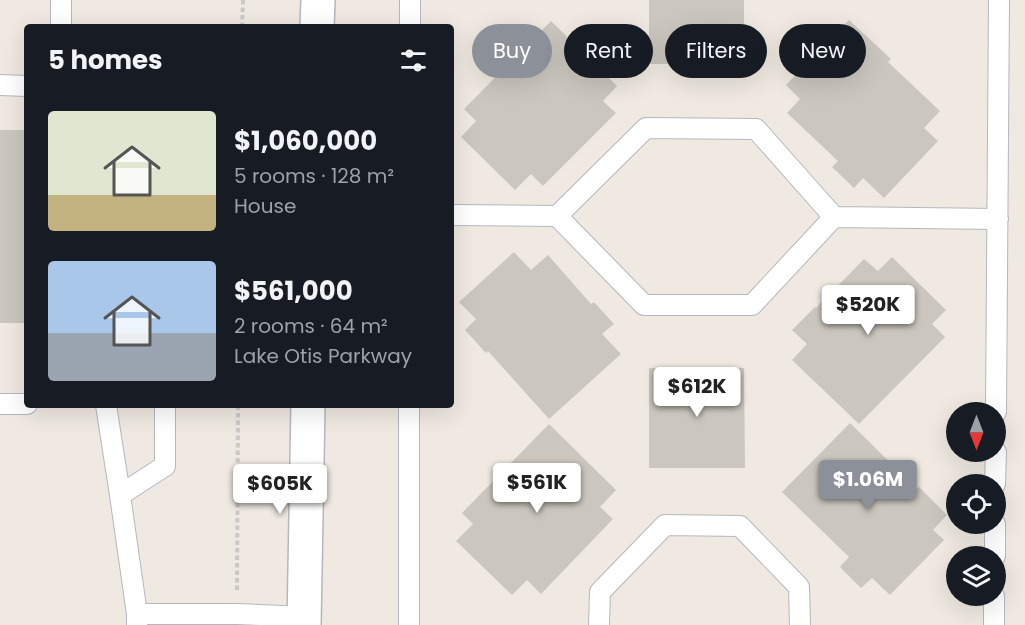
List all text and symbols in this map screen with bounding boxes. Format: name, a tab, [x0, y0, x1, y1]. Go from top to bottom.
chip: Buy	[472, 24, 552, 78]
chip: Rent	[564, 24, 653, 78]
chip: Filters	[665, 24, 767, 78]
chip: New	[779, 24, 866, 78]
text: 5 homes	[48, 42, 163, 78]
icon: filters	[397, 44, 430, 77]
text: $1,060,000	[234, 123, 377, 159]
icon: home	[96, 135, 168, 207]
text: 5 rooms · 128 m²	[234, 162, 394, 190]
text: House	[234, 192, 296, 220]
text: $561,000	[234, 273, 353, 309]
icon: home	[96, 285, 168, 357]
pin: $520K	[826, 285, 910, 336]
text: $520K	[836, 290, 900, 318]
text: 2 rooms · 64 m²	[234, 312, 388, 340]
text: Lake Otis Parkway	[234, 342, 412, 370]
pin: $612K	[655, 367, 739, 418]
text: $612K	[668, 372, 726, 400]
north arrow	[946, 402, 1006, 462]
map controls	[946, 402, 1006, 606]
pin: $1.06M	[819, 460, 917, 511]
pin: $561K	[495, 463, 579, 514]
pin: $605K	[238, 464, 322, 515]
text: $1.06M	[833, 465, 903, 493]
text: $561K	[507, 468, 567, 496]
text: $605K	[247, 469, 313, 497]
button: locate	[946, 474, 1006, 534]
button: layers	[946, 546, 1006, 606]

